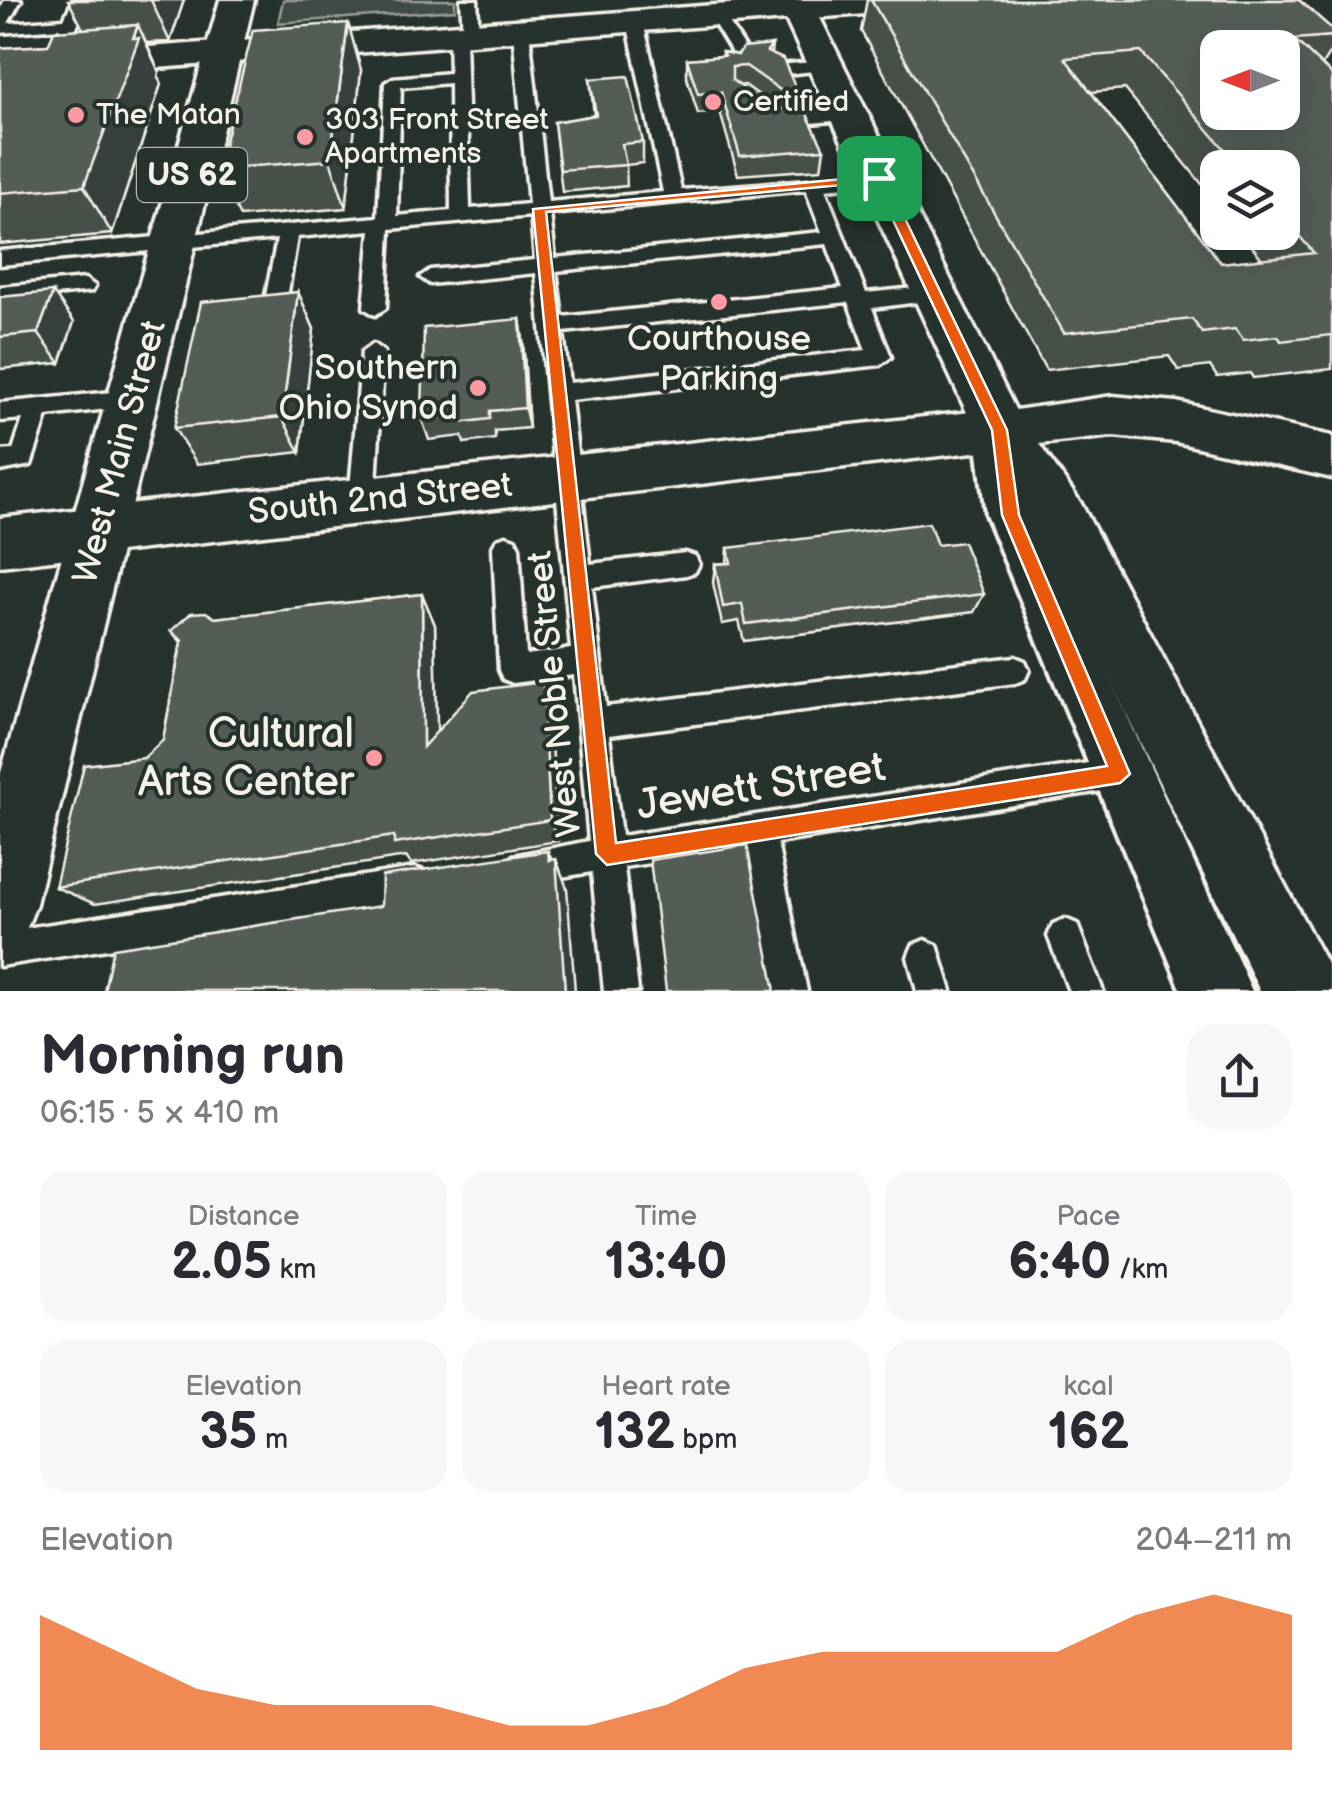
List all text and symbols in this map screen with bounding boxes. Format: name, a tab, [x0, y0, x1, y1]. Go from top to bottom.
north arrow	[1200, 30, 1300, 130]
map controls	[1200, 30, 1300, 250]
place label: Certified	[733, 84, 849, 120]
marker: Certified	[702, 91, 724, 113]
place label: The Matan	[96, 97, 241, 133]
place label: 303 Front Street Apartments	[325, 102, 549, 172]
marker: The Matan	[65, 104, 87, 126]
marker: 303 Front Street Apartments	[294, 126, 316, 148]
pin	[837, 136, 922, 221]
road number: US 62	[137, 148, 247, 202]
button: layers	[1200, 150, 1300, 250]
icon: arrive	[852, 151, 907, 206]
marker: Courthouse Parking	[708, 291, 730, 313]
street label: West Main Street	[64, 315, 176, 588]
place label: Courthouse Parking	[627, 318, 811, 401]
place label: Southern Ohio Synod	[278, 347, 458, 430]
marker: Southern Ohio Synod	[467, 377, 489, 399]
street label: South 2nd Street	[246, 464, 514, 534]
street label: West Noble Street	[519, 549, 591, 839]
place label: Cultural Arts Center	[138, 709, 355, 808]
street label: Jewett Street	[633, 742, 889, 832]
marker: Cultural Arts Center	[363, 747, 385, 769]
text: Morning run	[40, 1023, 345, 1090]
button: share	[1187, 1024, 1292, 1129]
text: 06:15 · 5 × 410 m	[40, 1094, 279, 1133]
text: Distance	[188, 1200, 300, 1233]
text: Time	[635, 1200, 697, 1233]
text: Pace	[1056, 1200, 1120, 1233]
text: 2.05	[171, 1233, 272, 1293]
text: 13:40	[605, 1233, 727, 1293]
text: 6:40	[1008, 1233, 1111, 1293]
text: km	[272, 1253, 316, 1286]
text: /km	[1111, 1253, 1168, 1286]
text: Elevation	[185, 1370, 302, 1403]
text: Heart rate	[601, 1370, 731, 1403]
text: kcal	[1063, 1370, 1113, 1403]
text: 35	[199, 1403, 257, 1463]
text: 132	[595, 1403, 675, 1463]
text: 162	[1048, 1403, 1129, 1463]
text: m	[257, 1423, 288, 1456]
text: bpm	[675, 1423, 737, 1456]
text: Elevation	[40, 1521, 173, 1560]
text: 204–211 m	[1135, 1521, 1292, 1560]

